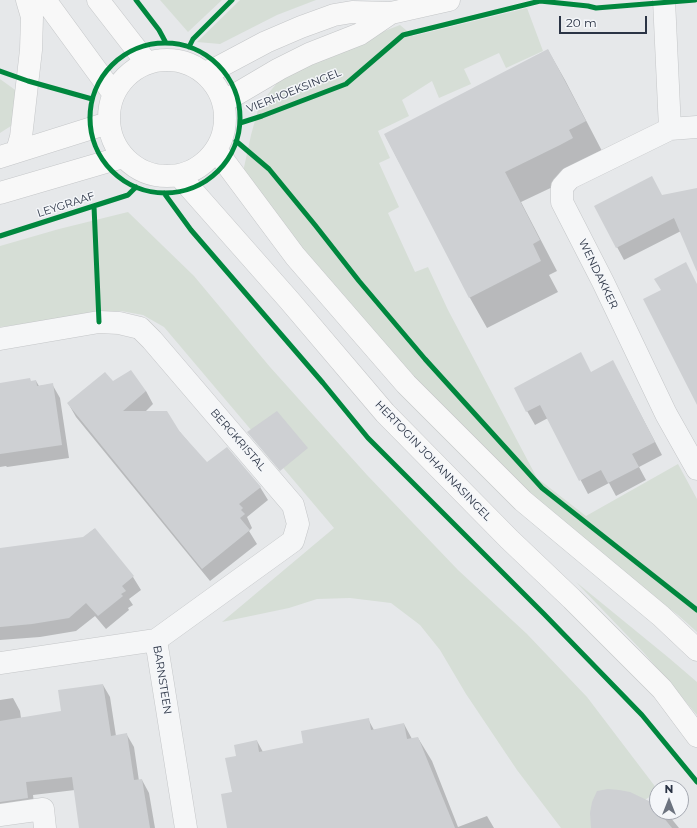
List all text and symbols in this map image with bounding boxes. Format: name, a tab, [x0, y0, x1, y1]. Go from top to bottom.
scale bar	[561, 8, 649, 34]
text: 20 m	[566, 15, 597, 30]
street label: VIERHOEKSINGEL	[245, 66, 343, 116]
street label: LEYGRAAF	[36, 190, 96, 220]
street label: WENDAKKER	[575, 237, 621, 311]
street label: HERTOGIN JOHANNASINGEL	[372, 398, 494, 524]
street label: BERGKRISTAL	[207, 406, 269, 474]
street label: BARNSTEEN	[150, 645, 174, 715]
north arrow	[649, 780, 689, 820]
text: N	[665, 782, 673, 796]

